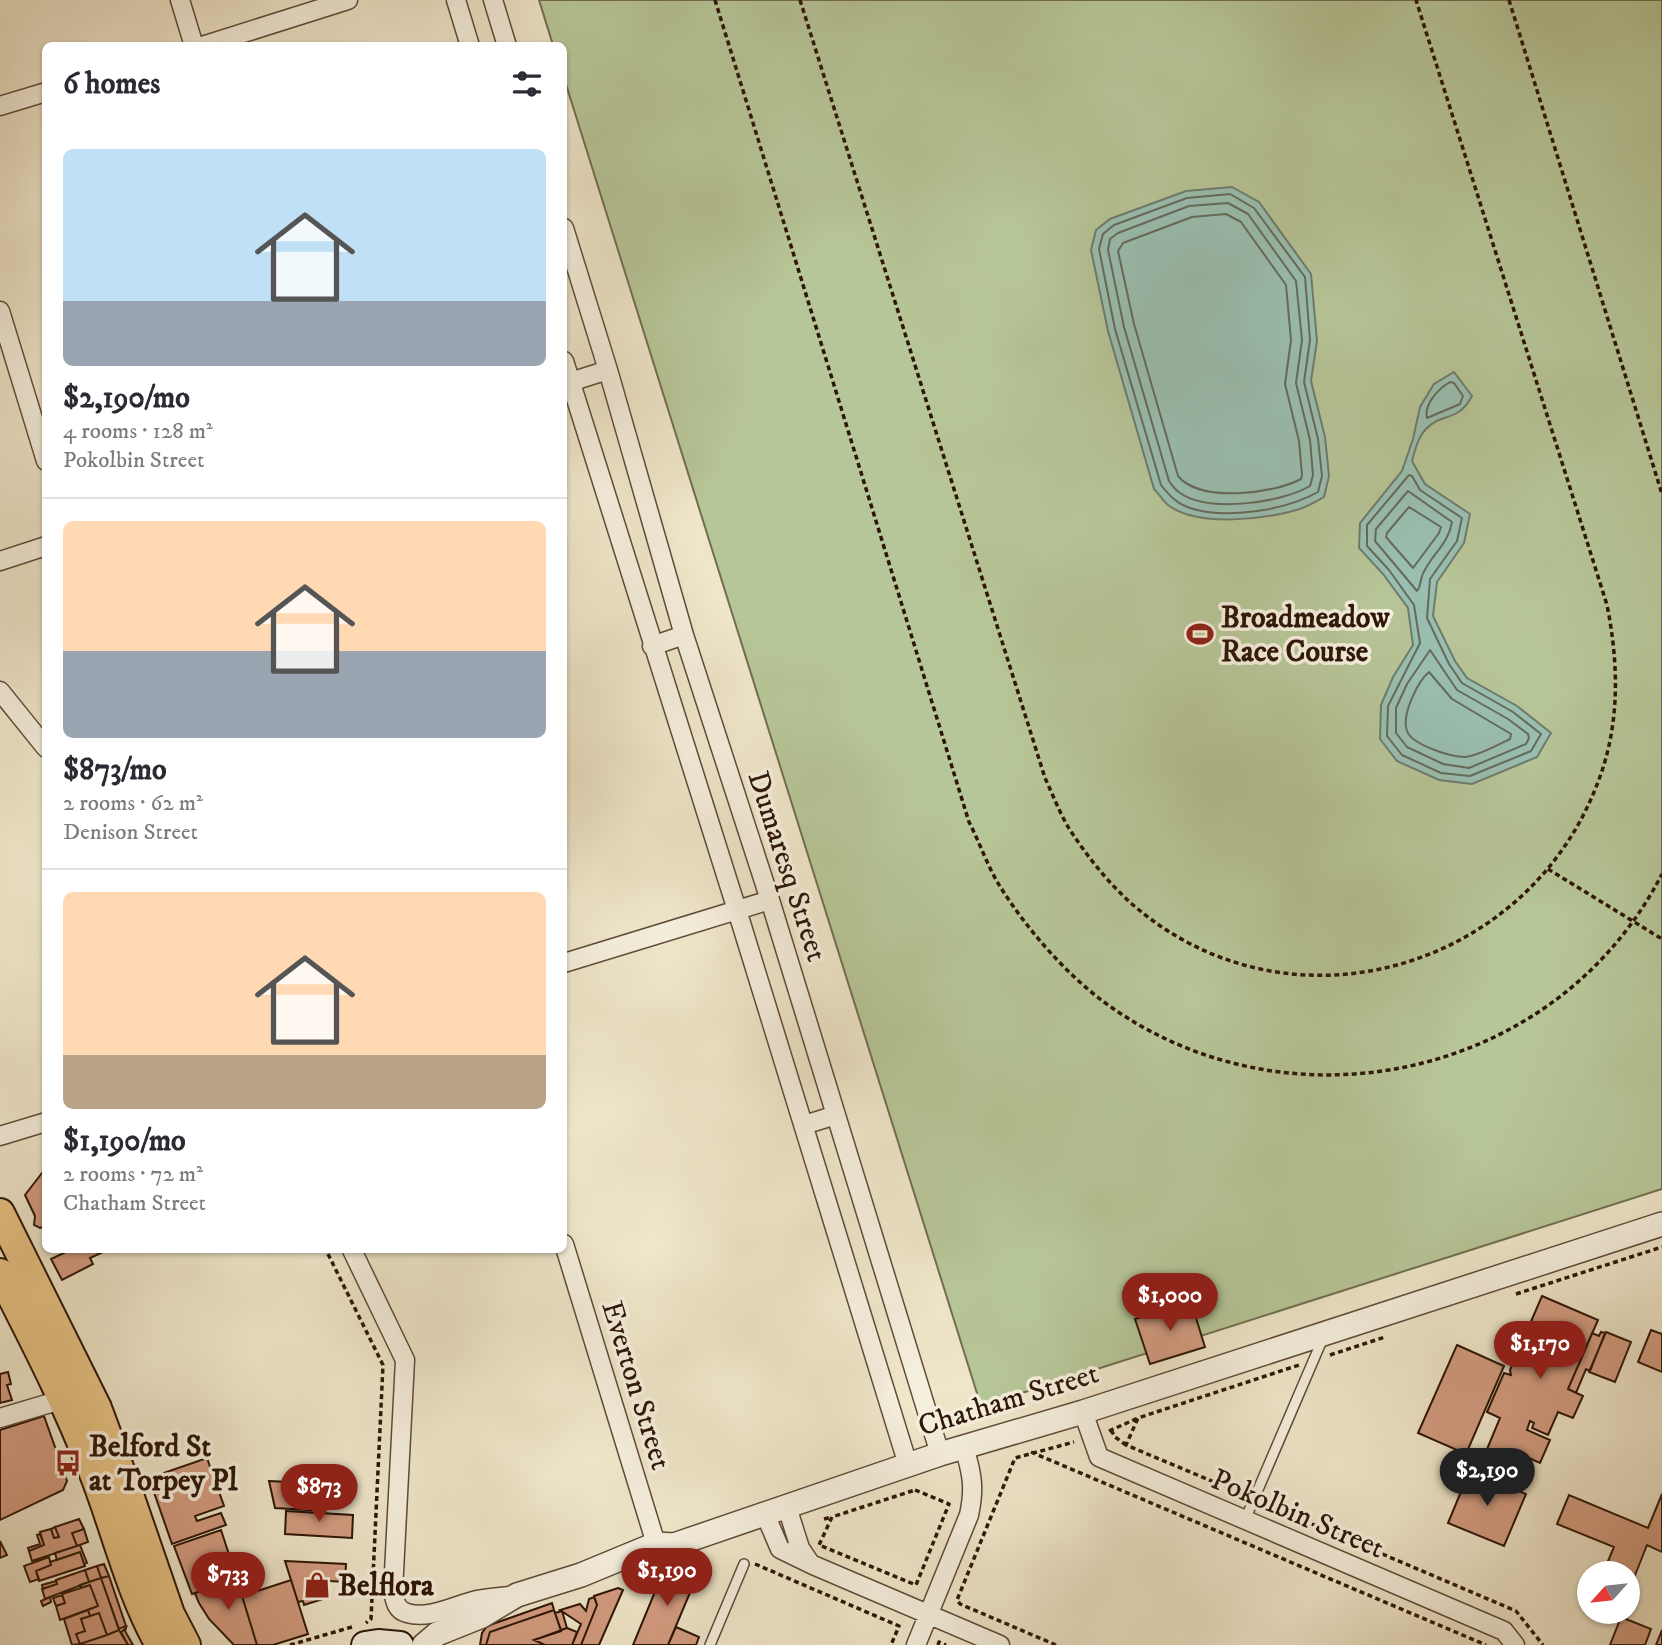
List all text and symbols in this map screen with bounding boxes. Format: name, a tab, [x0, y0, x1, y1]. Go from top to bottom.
icon: filters	[508, 65, 546, 103]
text: 6 homes	[63, 66, 160, 103]
icon: home	[242, 194, 368, 320]
text: $2,190/mo	[63, 380, 190, 417]
text: 4 rooms · 128 m²	[63, 417, 213, 446]
text: Pokolbin Street	[63, 446, 204, 475]
icon: home	[242, 566, 368, 692]
place label: Broadmeadow Race Course	[1221, 600, 1390, 671]
sports icon: Broadmeadow Race Course	[1185, 619, 1215, 649]
text: $873/mo	[63, 752, 167, 789]
street label: Dumaresq Street	[738, 767, 835, 966]
text: 2 rooms · 62 m²	[63, 789, 203, 818]
text: Denison Street	[63, 818, 198, 847]
icon: home	[242, 937, 368, 1063]
text: $1,190/mo	[63, 1123, 186, 1160]
text: 2 rooms · 72 m²	[63, 1160, 203, 1189]
text: Chatham Street	[63, 1189, 206, 1218]
pin: $1,000	[1113, 1274, 1227, 1333]
text: $1,000	[1138, 1281, 1202, 1310]
street label: Everton Street	[592, 1297, 679, 1474]
pin: $1,170	[1483, 1322, 1597, 1381]
text: $1,170	[1510, 1329, 1570, 1358]
street label: Chatham Street	[914, 1355, 1103, 1445]
place label: Belford St at Torpey Pl	[89, 1429, 238, 1500]
bus stop icon: Belford St at Torpey Pl	[53, 1448, 83, 1478]
pin: $2,190	[1430, 1448, 1544, 1508]
text: $2,190	[1456, 1456, 1518, 1485]
street label: Pokolbin Street	[1205, 1461, 1389, 1567]
pin: $873	[278, 1464, 360, 1524]
text: $873	[297, 1472, 341, 1501]
pin: $1,190	[610, 1548, 724, 1608]
pin: $733	[187, 1552, 269, 1612]
text: $1,190	[637, 1556, 697, 1585]
text: $733	[207, 1560, 249, 1589]
north arrow	[1577, 1561, 1640, 1624]
map controls	[1577, 1561, 1640, 1624]
place label: Belflora	[338, 1568, 435, 1605]
shop icon: Belflora	[302, 1570, 332, 1600]

